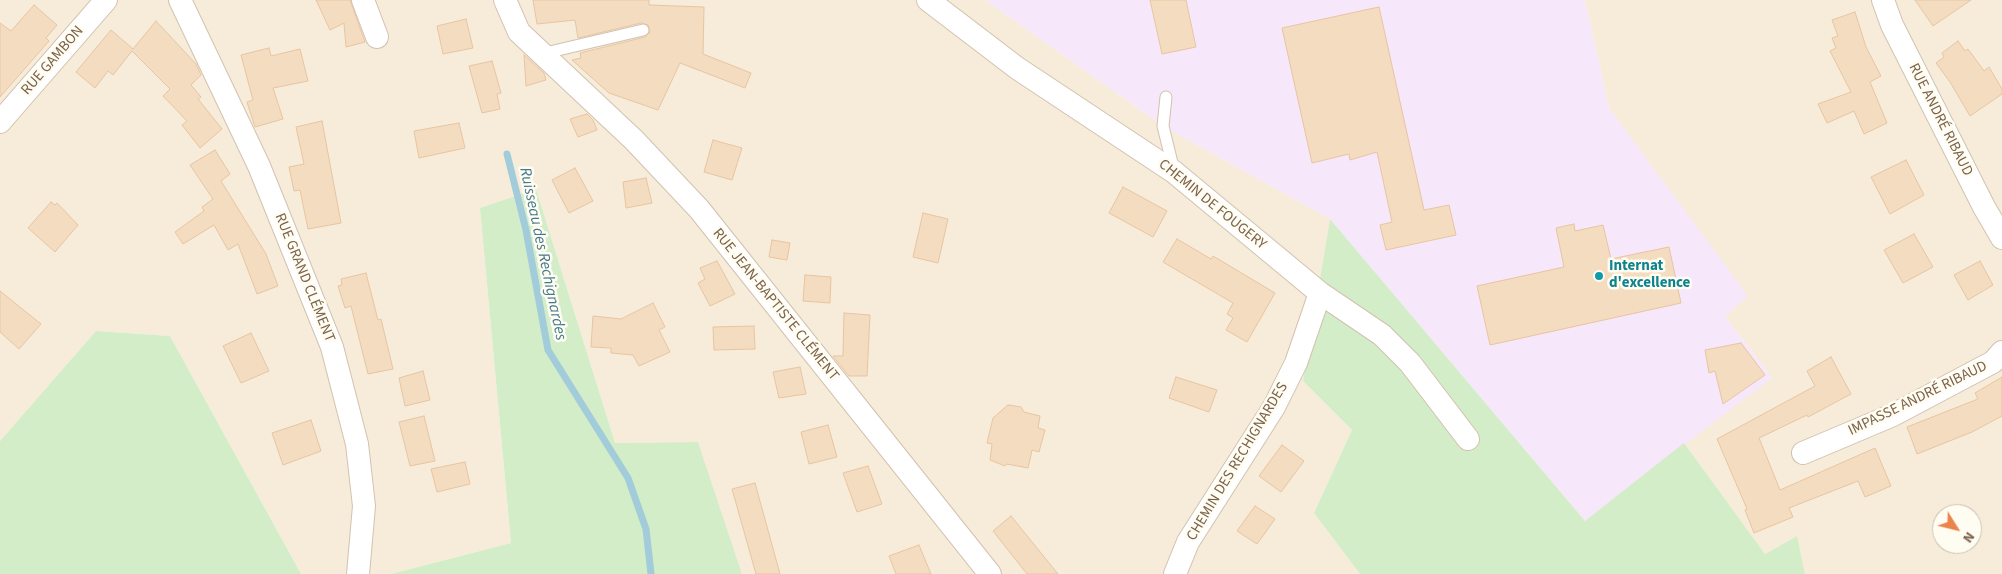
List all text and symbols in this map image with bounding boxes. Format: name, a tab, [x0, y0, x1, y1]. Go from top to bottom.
street label: RUE GAMBON	[18, 23, 88, 99]
street label: RUE ANDRÉ RIBAUD	[1904, 61, 1976, 179]
street label: CHEMIN DE FOUGERY	[1154, 156, 1270, 254]
water label: Ruisseau des Rechignardes	[514, 166, 570, 342]
street label: RUE GRAND CLÉMENT	[270, 211, 338, 345]
street label: RUE JEAN-BAPTISTE CLÉMENT	[708, 225, 842, 385]
place label: Internat d'excellence	[1609, 258, 1690, 293]
marker: Internat d'excellence	[1593, 270, 1605, 282]
street label: IMPASSE ANDRÉ RIBAUD	[1846, 358, 1990, 440]
street label: CHEMIN DES RECHIGNARDES	[1184, 380, 1292, 544]
north arrow	[1932, 504, 1982, 554]
text: N	[1957, 528, 1979, 547]

